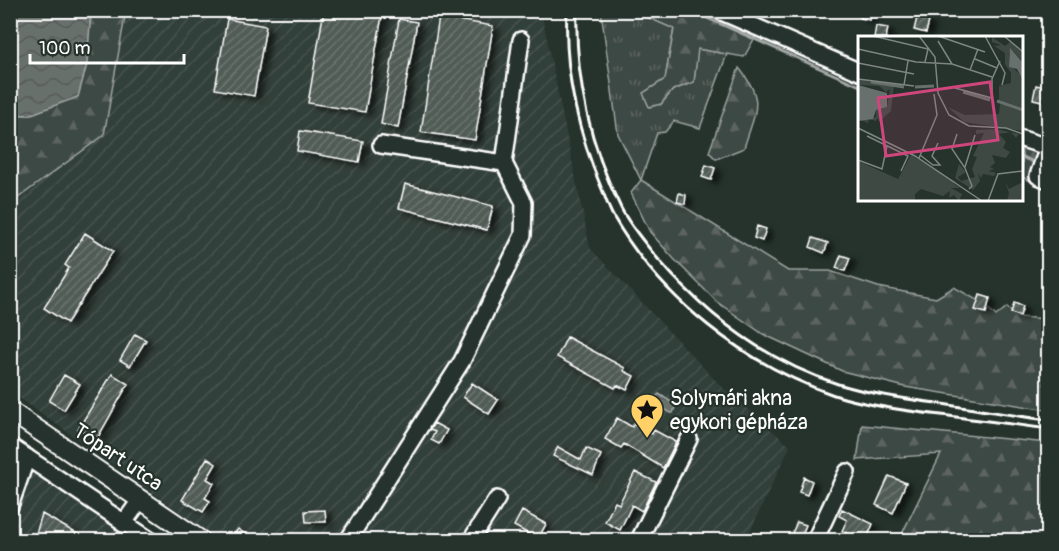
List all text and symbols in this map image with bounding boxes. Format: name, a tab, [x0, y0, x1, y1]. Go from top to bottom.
scale bar	[30, 27, 184, 65]
inset map	[858, 36, 1023, 201]
text: 100 m	[39, 37, 91, 60]
place label: Solymári akna egykori gépháza	[670, 385, 808, 436]
place icon: Solymári akna egykori gépháza	[629, 392, 665, 439]
street label: Tópart utca	[68, 417, 168, 497]

